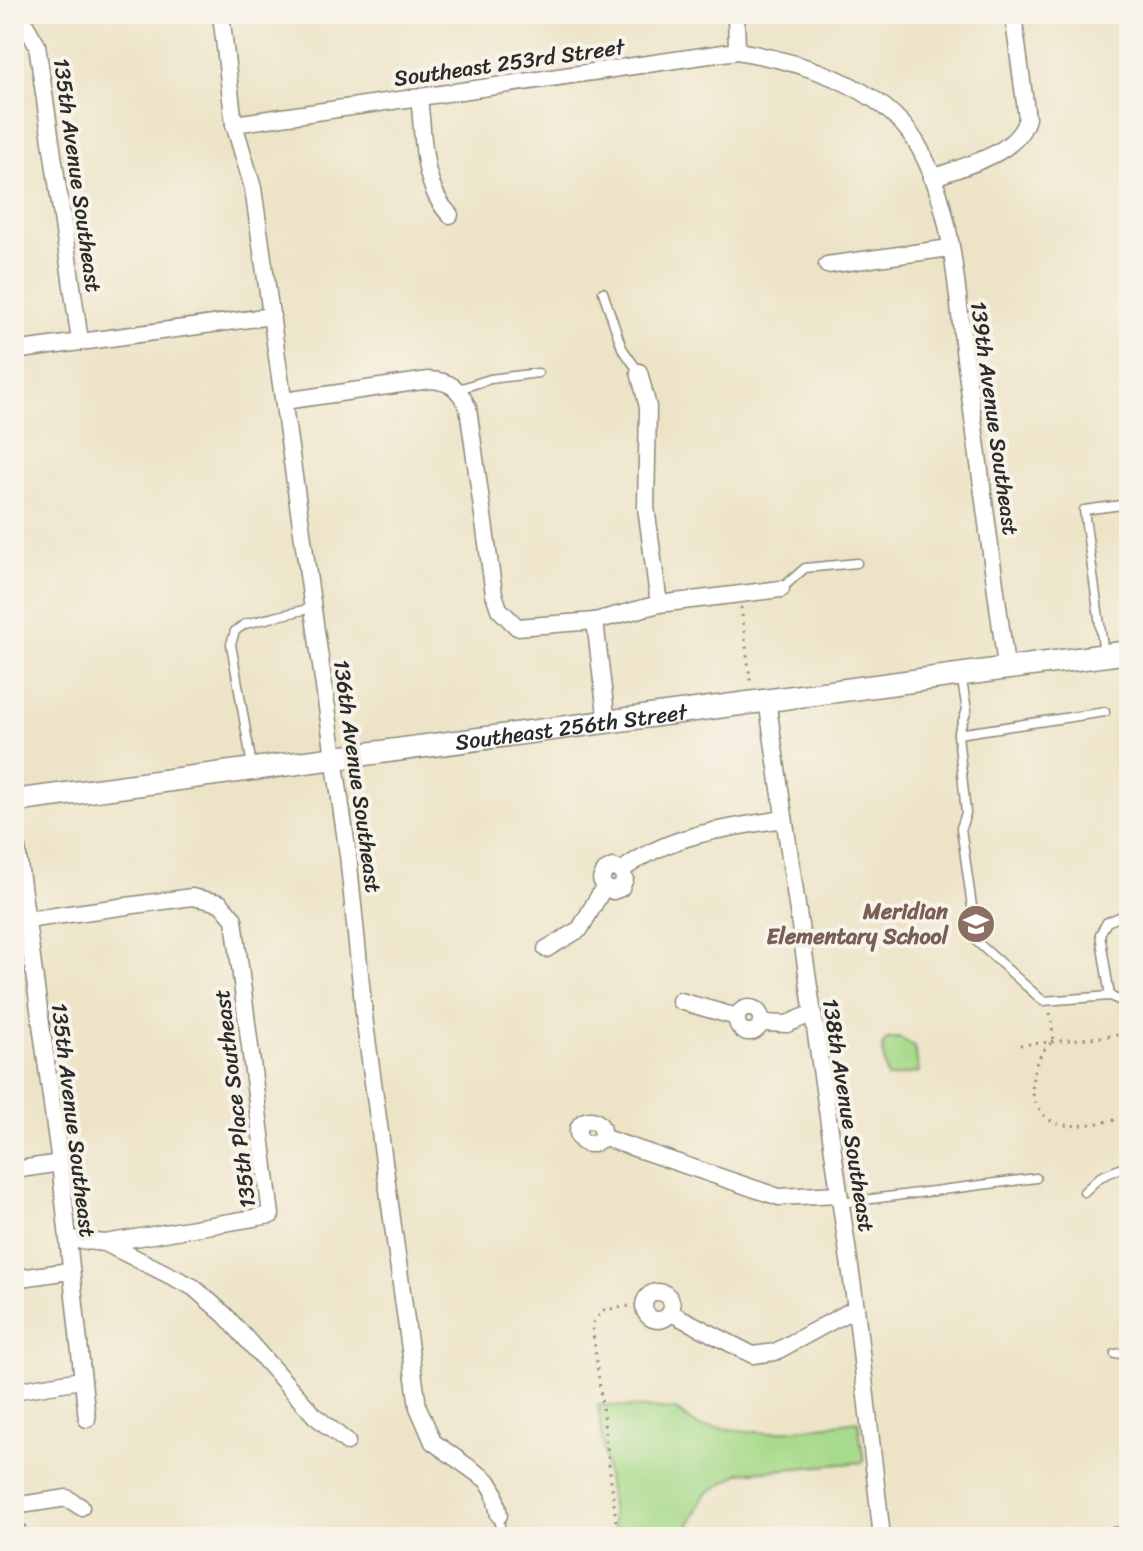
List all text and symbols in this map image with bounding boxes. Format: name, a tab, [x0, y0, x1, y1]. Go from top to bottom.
street label: Southeast 253rd Street	[391, 27, 628, 98]
street label: 135th Avenue Southeast	[42, 56, 113, 295]
street label: 139th Avenue Southeast	[959, 298, 1030, 538]
street label: 136th Avenue Southeast	[322, 657, 393, 896]
street label: Southeast 256th Street	[453, 692, 691, 762]
place label: Meridian Elementary School	[766, 892, 949, 956]
school or university icon: Meridian Elementary School	[955, 903, 997, 945]
street label: 135th Place Southeast	[202, 987, 267, 1211]
street label: 138th Avenue Southeast	[811, 996, 886, 1235]
street label: 135th Avenue Southeast	[40, 1001, 107, 1240]

